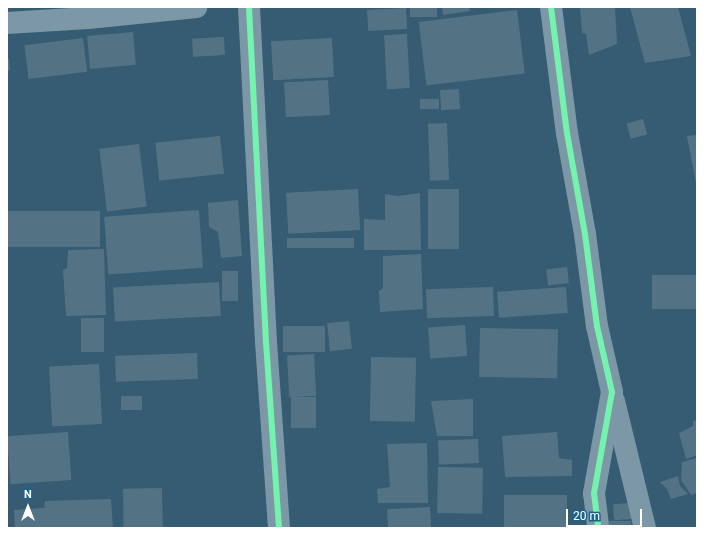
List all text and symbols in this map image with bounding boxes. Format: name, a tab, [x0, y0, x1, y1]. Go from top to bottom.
north arrow	[8, 487, 48, 527]
text: N	[24, 488, 32, 501]
scale bar	[568, 501, 644, 527]
text: 20 m	[573, 509, 600, 523]

